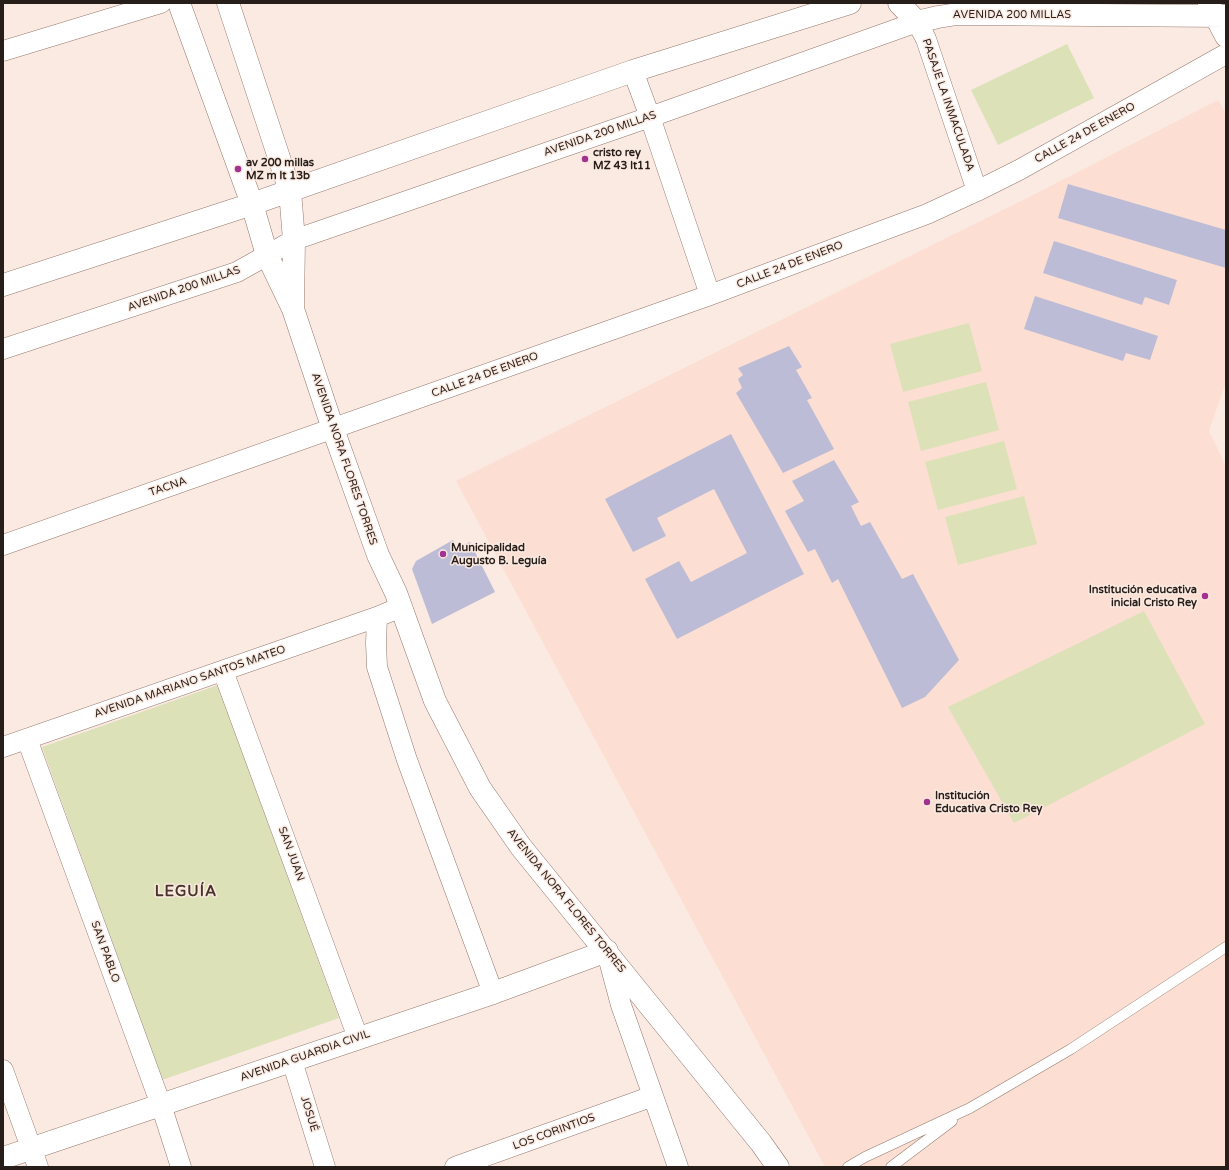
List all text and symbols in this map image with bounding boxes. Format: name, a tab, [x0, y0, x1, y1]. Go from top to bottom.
street label: AVENIDA 200 MILLAS	[953, 8, 1071, 22]
street label: PASAJE LA INMACULADA	[919, 37, 977, 173]
street label: CALLE 24 DE ENERO	[1032, 100, 1138, 166]
street label: AVENIDA 200 MILLAS	[542, 109, 658, 159]
place label: cristo rey MZ 43 lt11	[593, 146, 651, 172]
marker: cristo rey MZ 43 lt11	[580, 154, 590, 164]
place label: av 200 millas MZ m lt 13b	[246, 156, 314, 182]
marker: av 200 millas MZ m lt 13b	[233, 164, 243, 174]
street label: CALLE 24 DE ENERO	[735, 239, 845, 291]
street label: AVENIDA 200 MILLAS	[126, 264, 242, 314]
street label: CALLE 24 DE ENERO	[430, 349, 540, 401]
street label: AVENIDA NORA FLORES TORRES	[308, 371, 380, 547]
street label: TACNA	[148, 474, 188, 500]
place label: Municipalidad Augusto B. Leguía	[451, 541, 547, 567]
marker: Municipalidad Augusto B. Leguía	[438, 549, 448, 559]
place label: Institución educativa inicial Cristo Rey	[1089, 583, 1197, 609]
marker: Institución educativa inicial Cristo Rey	[1200, 591, 1210, 601]
street label: AVENIDA MARIANO SANTOS MATEO	[93, 643, 287, 721]
place label: Institución Educativa Cristo Rey	[935, 789, 1043, 815]
marker: Institución Educativa Cristo Rey	[922, 797, 932, 807]
street label: SAN JUAN	[275, 825, 307, 883]
street label: AVENIDA NORA FLORES TORRES	[504, 826, 628, 976]
district label: LEGUÍA	[155, 883, 217, 901]
street label: SAN PABLO	[88, 919, 122, 985]
street label: AVENIDA GUARDIA CIVIL	[238, 1028, 372, 1084]
street label: JOSUÉ	[297, 1095, 321, 1133]
street label: LOS CORINTIOS	[511, 1111, 597, 1153]

